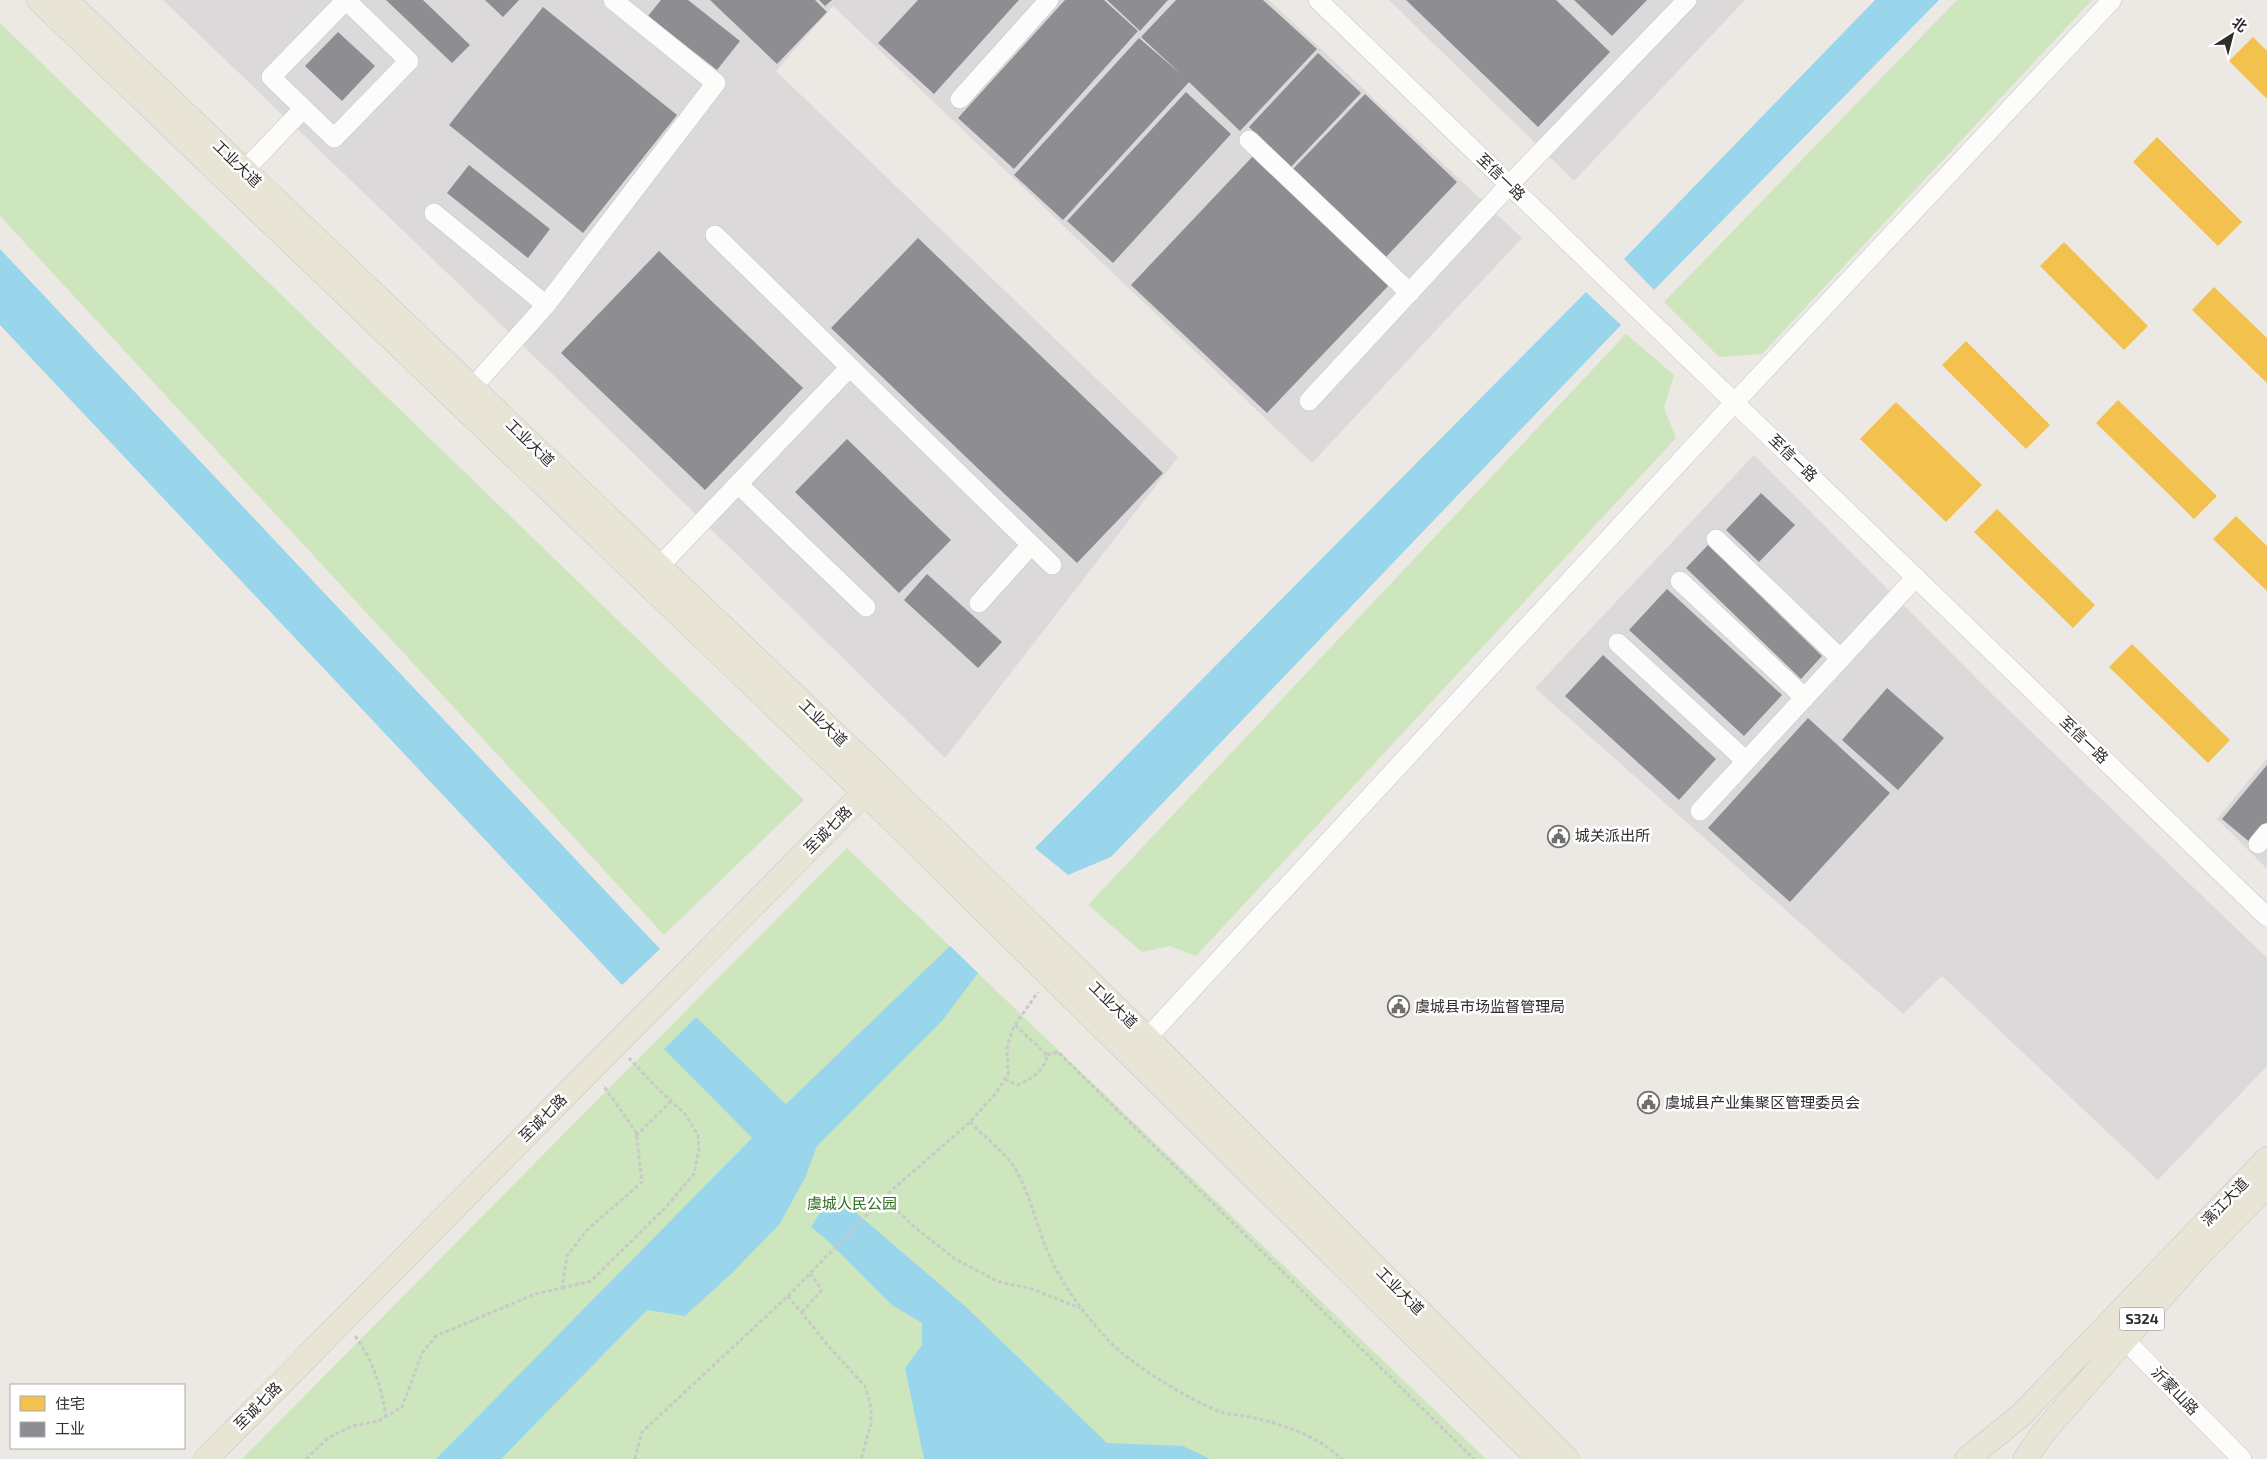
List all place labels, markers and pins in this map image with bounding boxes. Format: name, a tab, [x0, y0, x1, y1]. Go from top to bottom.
public building icon: 城关派出所	[1547, 824, 1571, 848]
place label: 城关派出所	[1575, 826, 1650, 844]
public building icon: 虞城县市场监督管理局	[1387, 995, 1411, 1019]
place label: 虞城县市场监督管理局	[1415, 997, 1565, 1015]
public building icon: 虞城县产业集聚区管理委员会	[1637, 1091, 1661, 1115]
place label: 虞城县产业集聚区管理委员会	[1665, 1093, 1860, 1111]

